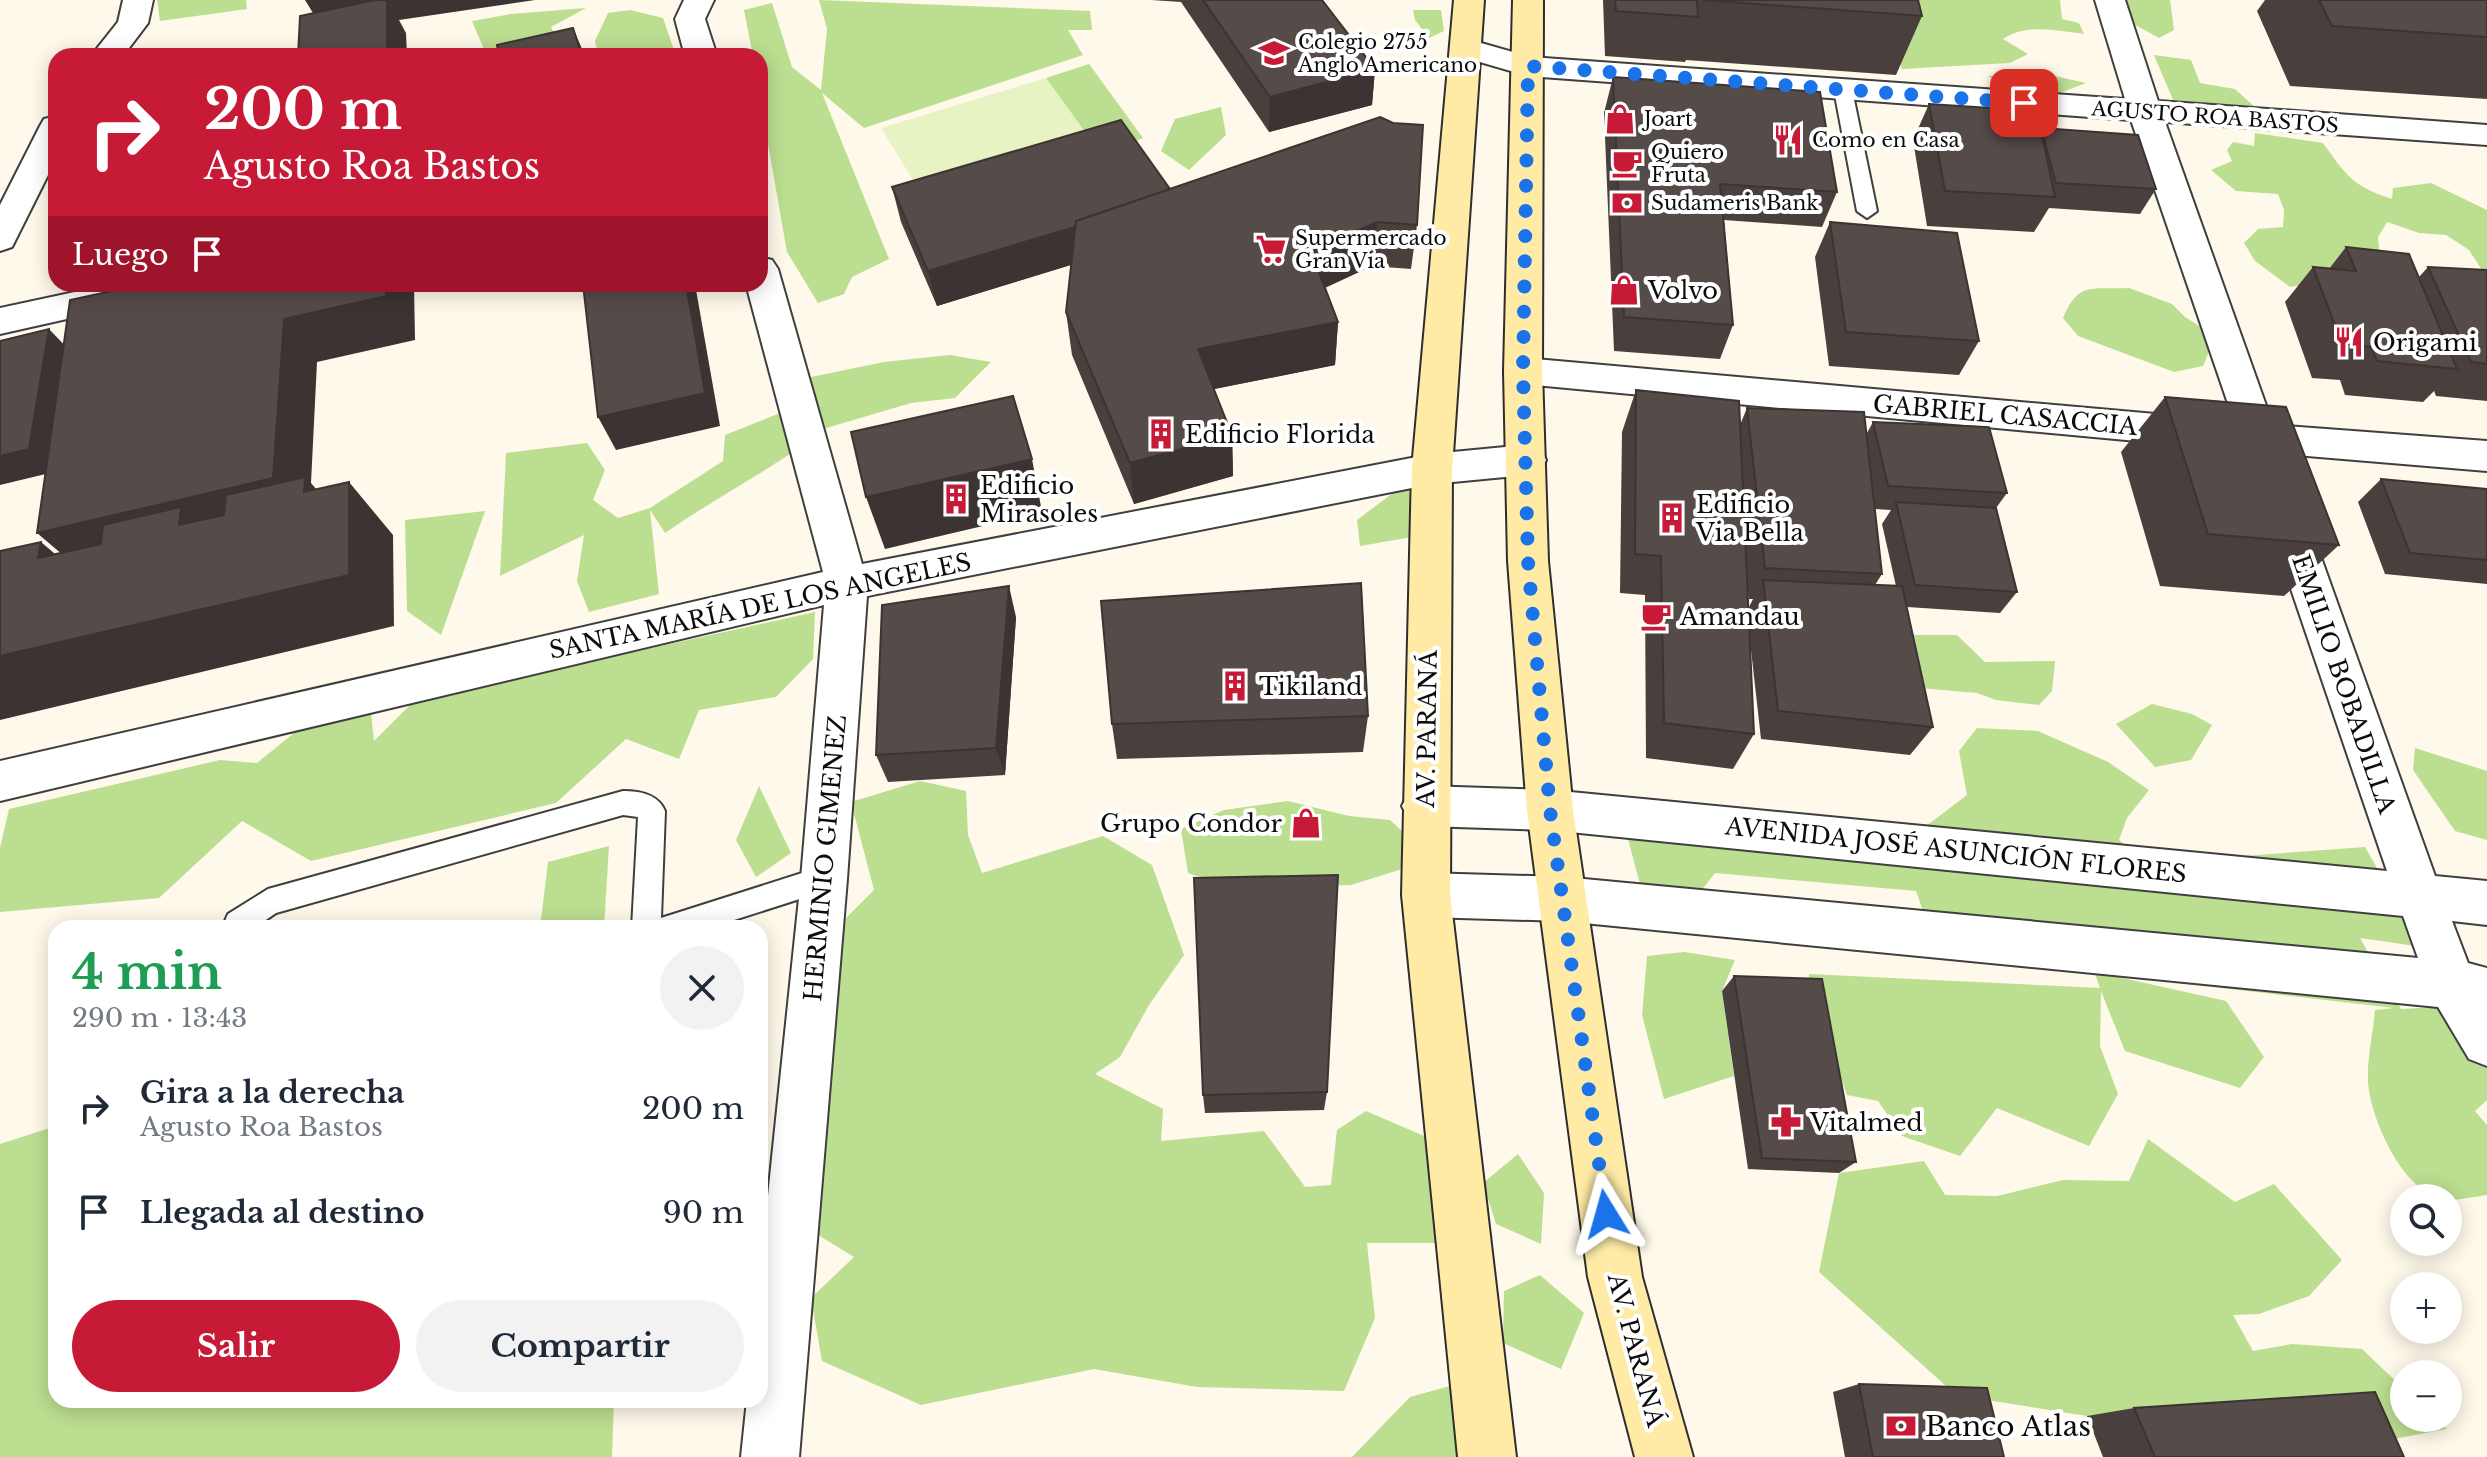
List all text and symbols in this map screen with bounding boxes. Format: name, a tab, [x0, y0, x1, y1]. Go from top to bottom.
place label: Colegio 2755 Anglo Americano	[1297, 30, 1477, 77]
school or university icon: Colegio 2755 Anglo Americano	[1257, 36, 1291, 70]
pin	[1990, 69, 2058, 137]
text: 200 m	[204, 75, 402, 144]
icon: right	[72, 80, 176, 184]
icon: arrive	[2002, 81, 2046, 125]
street label: AGUSTO ROA BASTOS	[2090, 96, 2339, 138]
shop icon: Joart	[1603, 102, 1637, 136]
place label: Joart	[1641, 107, 1693, 131]
restaurant icon: Como en Casa	[1771, 123, 1805, 157]
place label: Como en Casa	[1812, 128, 1961, 152]
place label: Quiero Fruta	[1651, 140, 1724, 187]
text: Agusto Roa Bastos	[204, 144, 540, 189]
cafe icon: Quiero Fruta	[1610, 146, 1644, 180]
bank icon: Sudameris Bank	[1610, 186, 1644, 220]
place label: Sudameris Bank	[1651, 191, 1819, 215]
place label: Supermercado Gran Via	[1295, 226, 1447, 273]
icon: arrive	[185, 232, 229, 276]
supermarket icon: Supermercado Gran Via	[1254, 232, 1288, 266]
text: Luego	[72, 236, 169, 273]
shop icon: Volvo	[1607, 273, 1641, 307]
place label: Volvo	[1647, 276, 1718, 305]
restaurant icon: Origami	[2332, 325, 2366, 359]
place label: Origami	[2373, 328, 2477, 357]
street label: GABRIEL CASACCIA	[1872, 389, 2139, 441]
building icon: Edificio Florida	[1144, 417, 1178, 451]
place label: Edificio Florida	[1185, 420, 1375, 449]
place label: Edificio Mirasoles	[980, 471, 1098, 528]
building icon: Edificio Mirasoles	[939, 482, 973, 516]
place label: Edificio Via Bella	[1695, 490, 1804, 547]
building icon: Edificio Via Bella	[1655, 501, 1689, 535]
street label: SANTA MARÍA DE LOS ANGELES	[546, 547, 974, 665]
street label: EMILIO BOBADILLA	[2286, 551, 2402, 818]
cafe icon: Amandau	[1639, 599, 1673, 633]
place label: Amandau	[1679, 602, 1800, 631]
street label: AV. PARANÁ	[1411, 649, 1443, 809]
building icon: Tikiland	[1218, 669, 1252, 703]
place label: Tikiland	[1259, 672, 1363, 701]
street label: HERMINIO GIMENEZ	[798, 714, 852, 1002]
shop icon: Grupo Condor	[1289, 806, 1323, 840]
place label: Grupo Condor	[1100, 809, 1283, 838]
street label: AVENIDA JOSÉ ASUNCIÓN FLORES	[1723, 811, 2188, 889]
text: 4 min	[72, 942, 222, 1002]
button: close	[660, 946, 744, 1030]
text: 290 m · 13:43	[72, 1002, 247, 1034]
text: Gira a la derecha	[140, 1074, 405, 1111]
icon: right	[72, 1086, 116, 1130]
text: 200 m	[642, 1090, 744, 1127]
pharmacy icon: Vitalmed	[1769, 1105, 1803, 1139]
place label: Vitalmed	[1809, 1108, 1923, 1137]
text: Agusto Roa Bastos	[140, 1111, 383, 1143]
position arrow	[1564, 1172, 1648, 1256]
map controls	[2390, 1184, 2462, 1432]
button: search	[2390, 1184, 2462, 1256]
icon: arrive	[72, 1190, 116, 1234]
text: Llegada al destino	[140, 1194, 425, 1231]
text: 90 m	[662, 1194, 744, 1231]
street label: AV. PARANÁ	[1601, 1269, 1671, 1430]
button: +	[2390, 1272, 2462, 1344]
button: Salir	[72, 1300, 400, 1392]
button: Compartir	[416, 1300, 744, 1392]
button: −	[2390, 1360, 2462, 1432]
bank icon: Banco Atlas	[1884, 1409, 1918, 1443]
place label: Banco Atlas	[1925, 1409, 2091, 1444]

